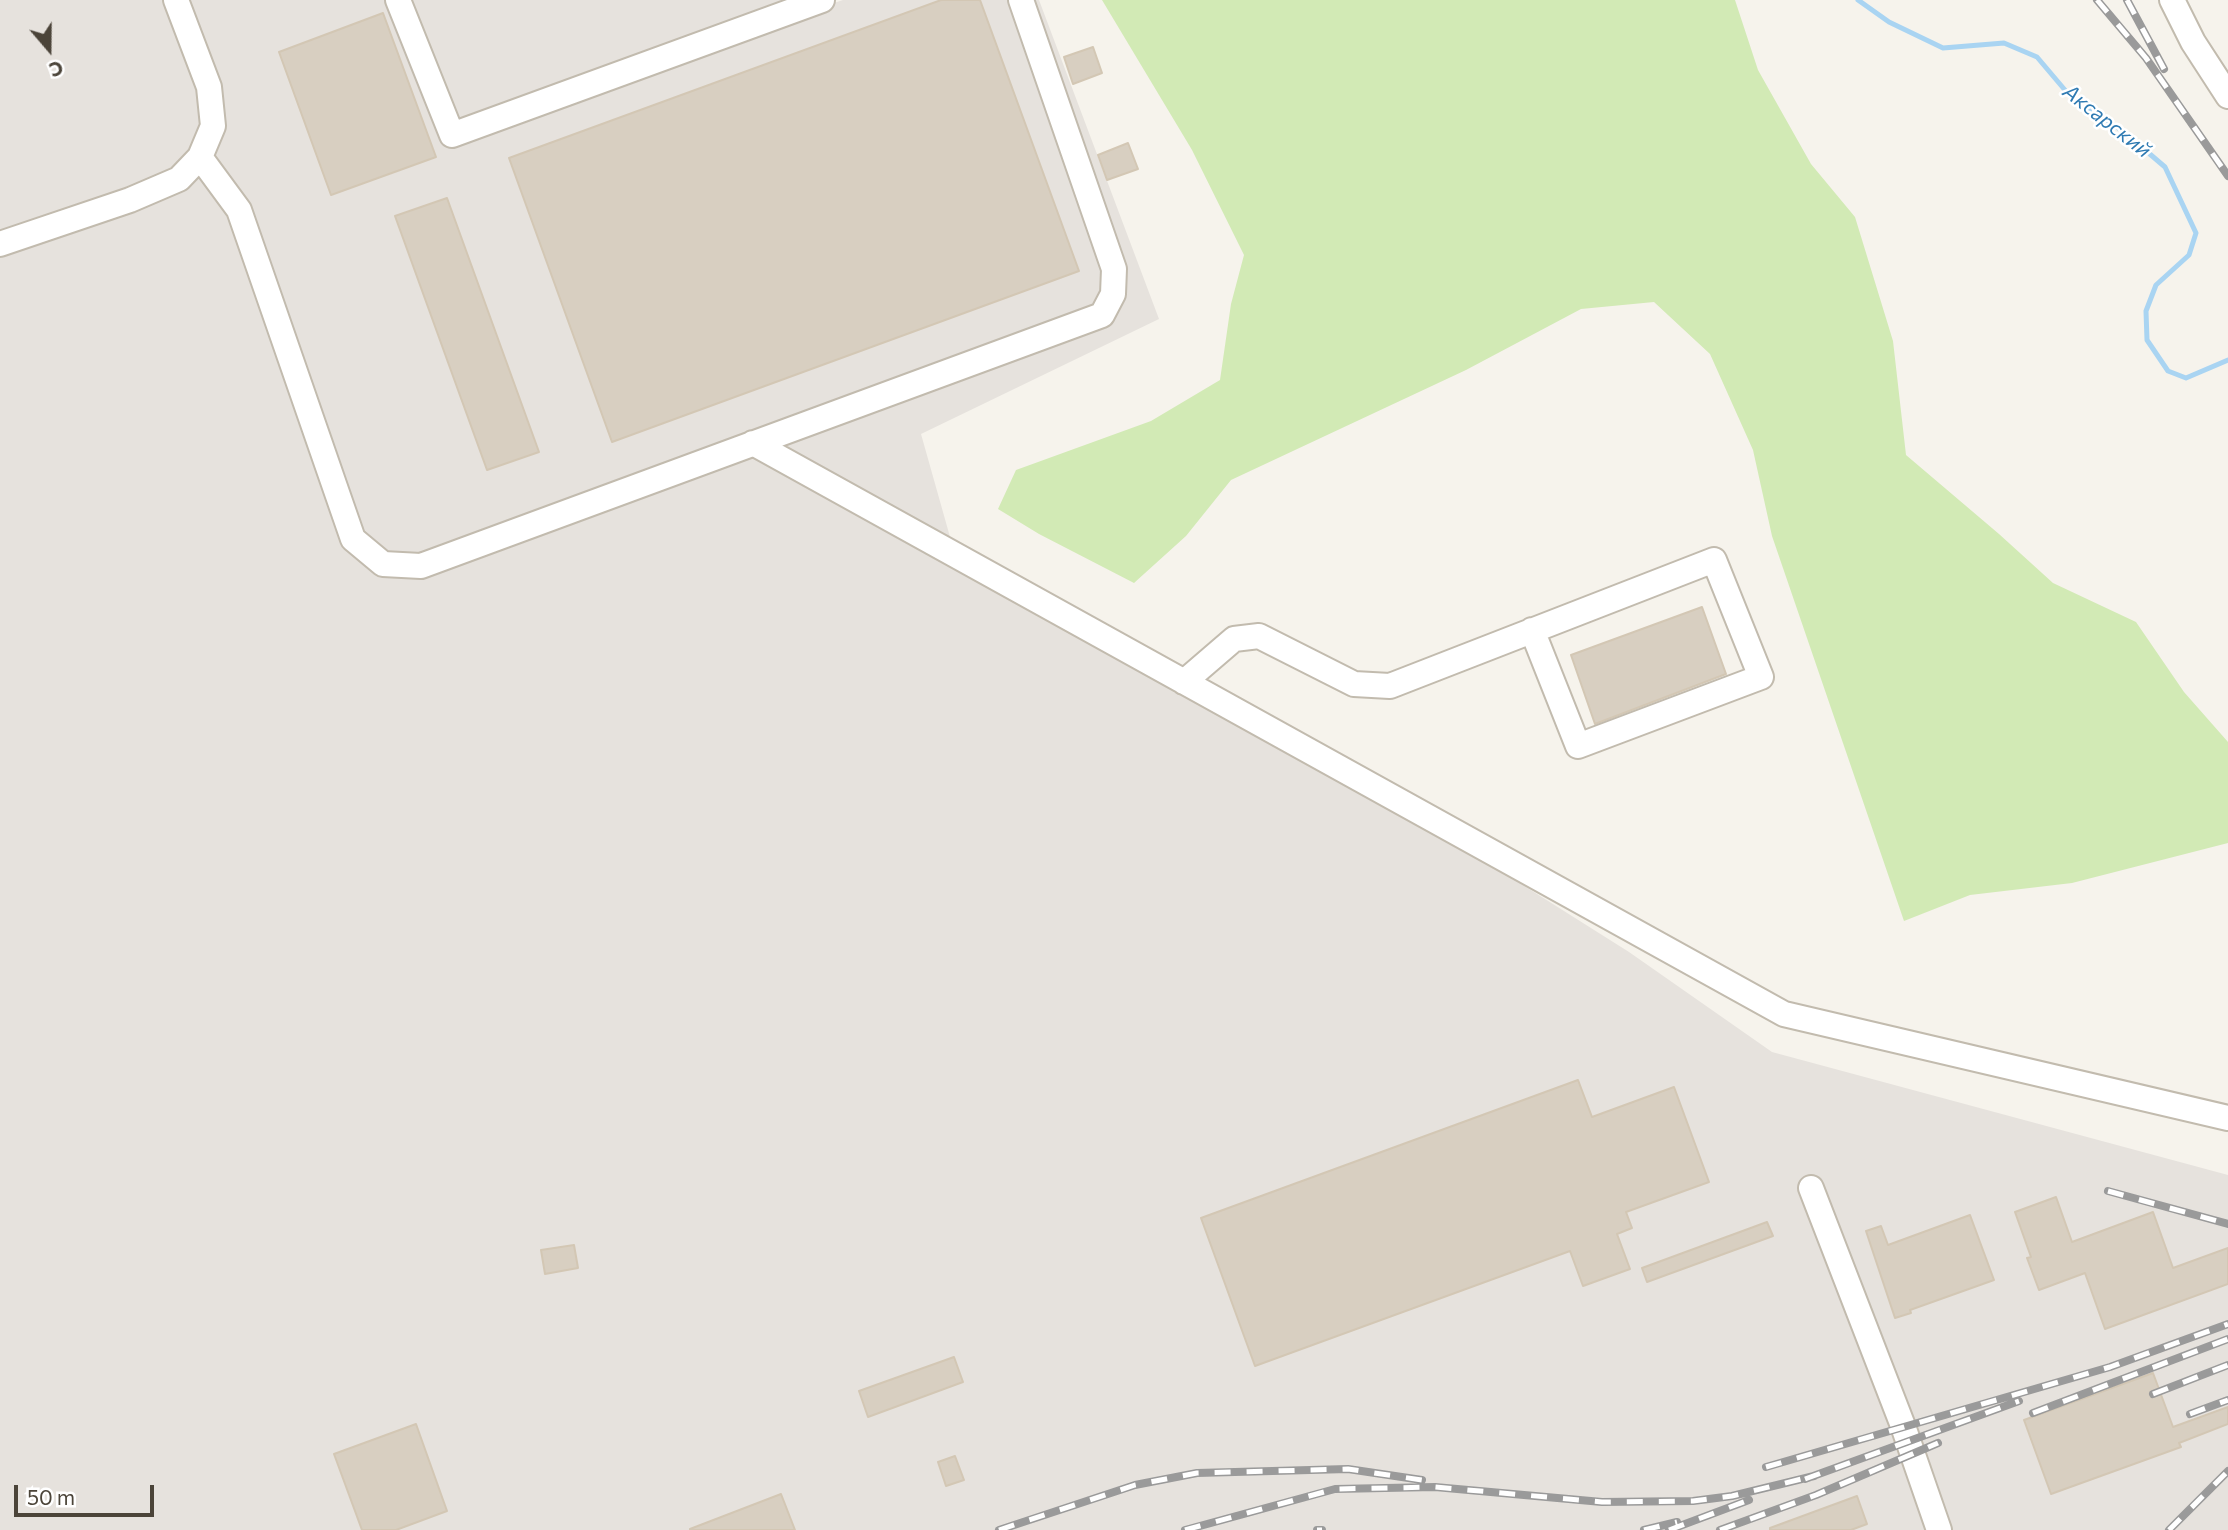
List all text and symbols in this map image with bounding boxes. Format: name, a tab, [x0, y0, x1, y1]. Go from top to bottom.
north arrow	[14, 14, 84, 84]
text: С	[46, 56, 66, 82]
water label: Аксарский	[2058, 79, 2156, 163]
scale bar	[18, 1470, 158, 1514]
text: 50 m	[27, 1484, 75, 1509]

